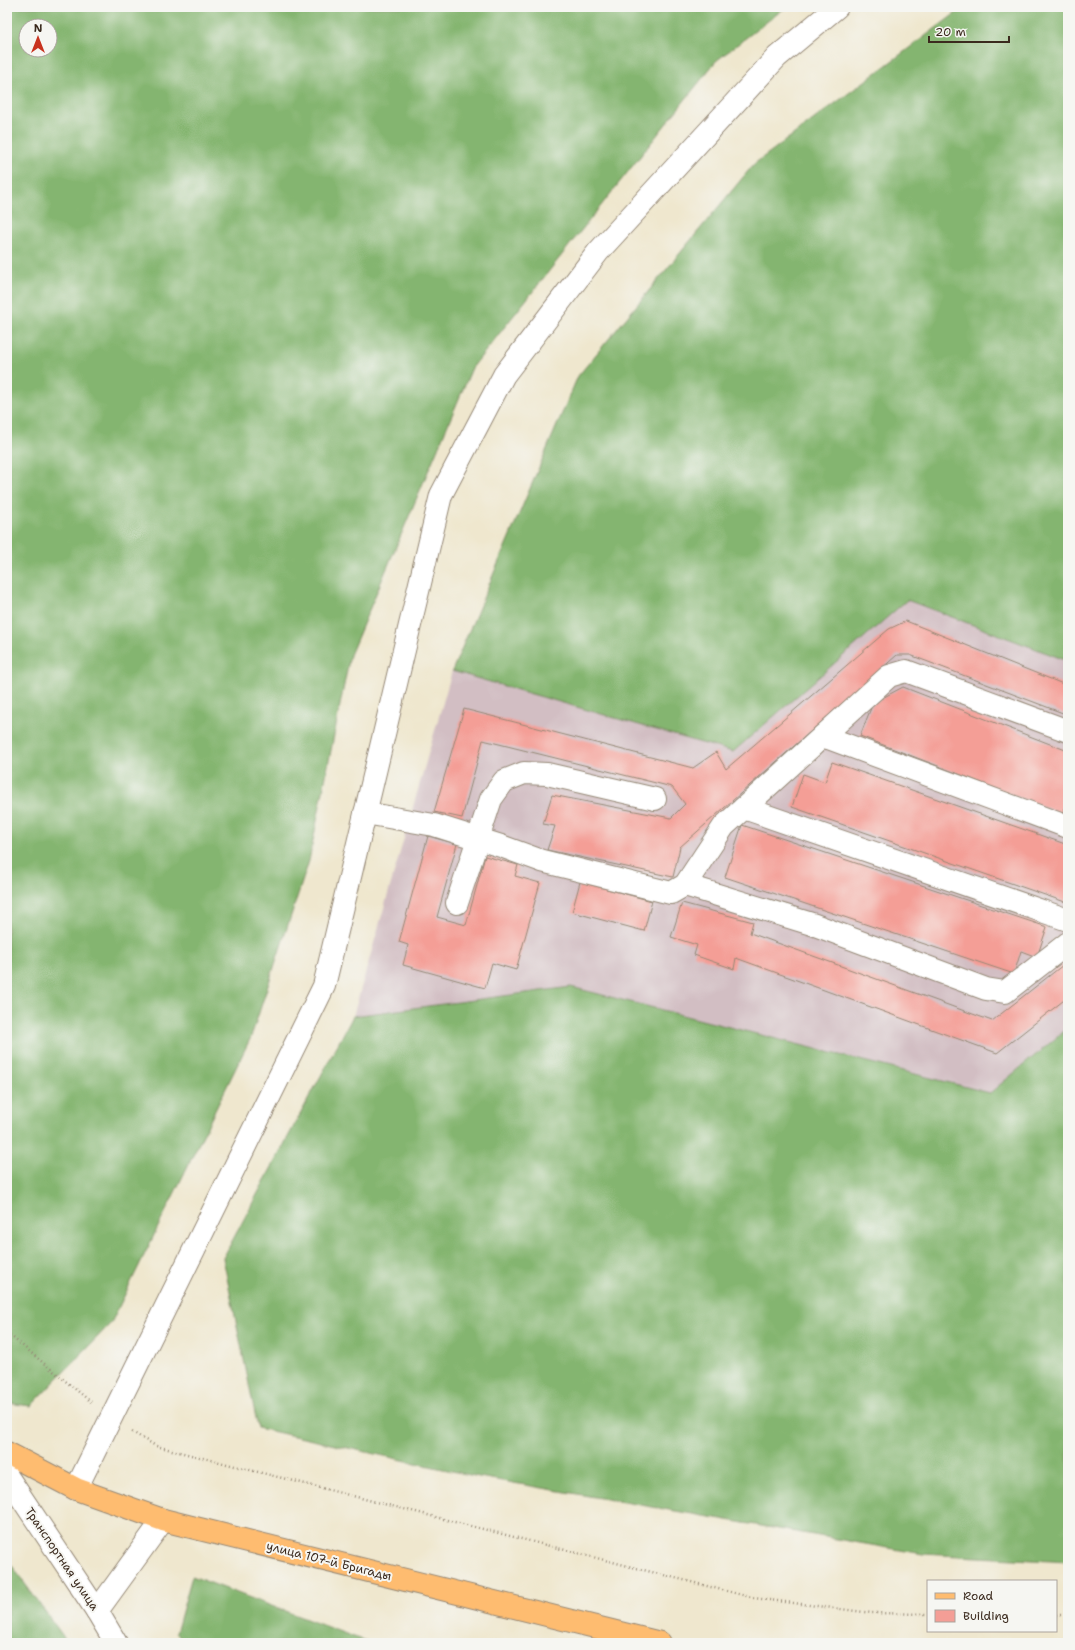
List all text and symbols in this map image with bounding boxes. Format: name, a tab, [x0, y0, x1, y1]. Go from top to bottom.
north arrow	[18, 18, 58, 58]
scale bar	[929, 18, 1009, 44]
text: N	[34, 21, 43, 36]
text: 20 m	[935, 24, 966, 40]
street label: Транспортная улица	[21, 1504, 103, 1614]
street label: улица 107-й Бригады	[265, 1538, 393, 1584]
legend	[927, 1580, 1057, 1632]
text: Road	[963, 1588, 994, 1604]
text: Building	[963, 1608, 1009, 1624]

